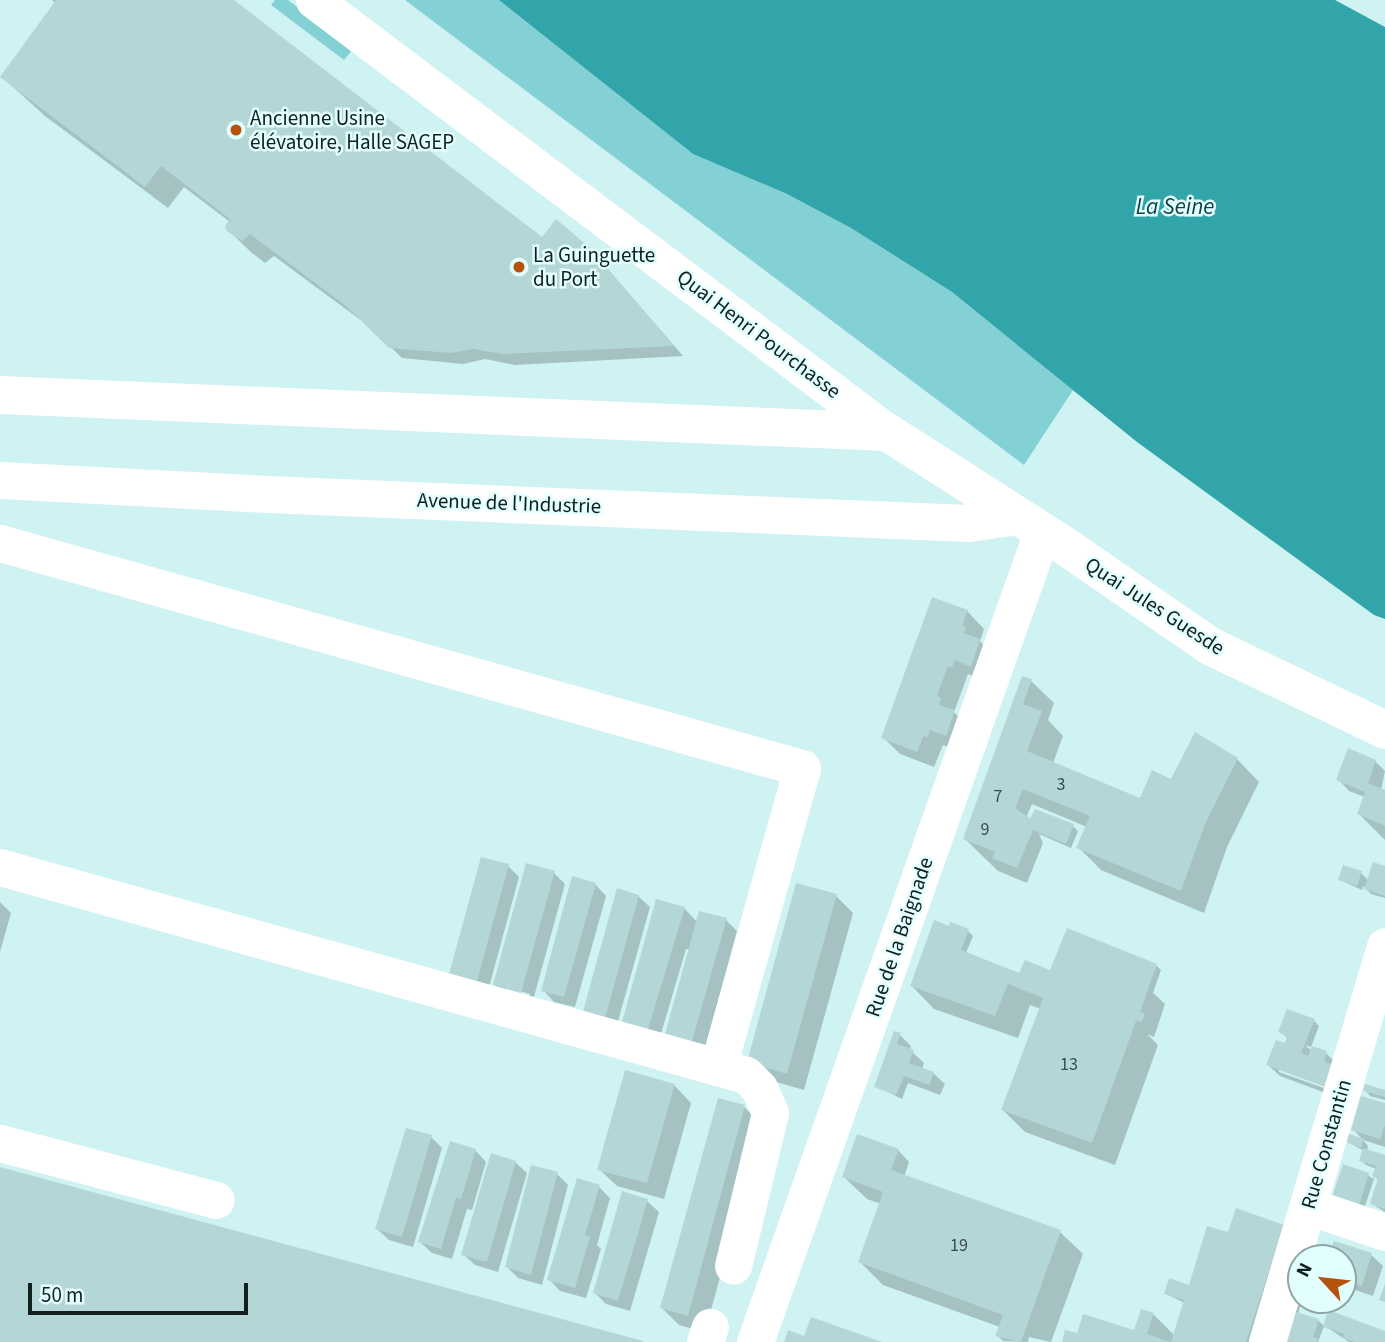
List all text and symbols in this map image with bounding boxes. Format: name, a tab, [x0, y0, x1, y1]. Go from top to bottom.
place label: Ancienne Usine élévatoire, Halle SAGEP	[250, 105, 454, 155]
marker: Ancienne Usine élévatoire, Halle SAGEP	[228, 122, 244, 138]
water label: La Seine	[1136, 193, 1214, 221]
place label: La Guinguette du Port	[533, 242, 655, 292]
marker: La Guinguette du Port	[511, 259, 527, 275]
street label: Quai Henri Pourchasse	[672, 264, 846, 404]
street label: Avenue de l'Industrie	[417, 487, 601, 519]
street label: Quai Jules Guesde	[1081, 552, 1229, 660]
house number: 3	[1057, 774, 1065, 796]
house number: 7	[994, 786, 1002, 808]
house number: 9	[981, 819, 989, 841]
street label: Rue de la Baignade	[860, 854, 938, 1020]
house number: 13	[1060, 1054, 1078, 1076]
street label: Rue Constantin	[1295, 1076, 1357, 1212]
house number: 19	[950, 1235, 968, 1257]
north arrow	[1287, 1244, 1357, 1314]
text: N	[1290, 1258, 1320, 1282]
scale bar	[32, 1268, 252, 1312]
text: 50 m	[41, 1280, 83, 1310]

